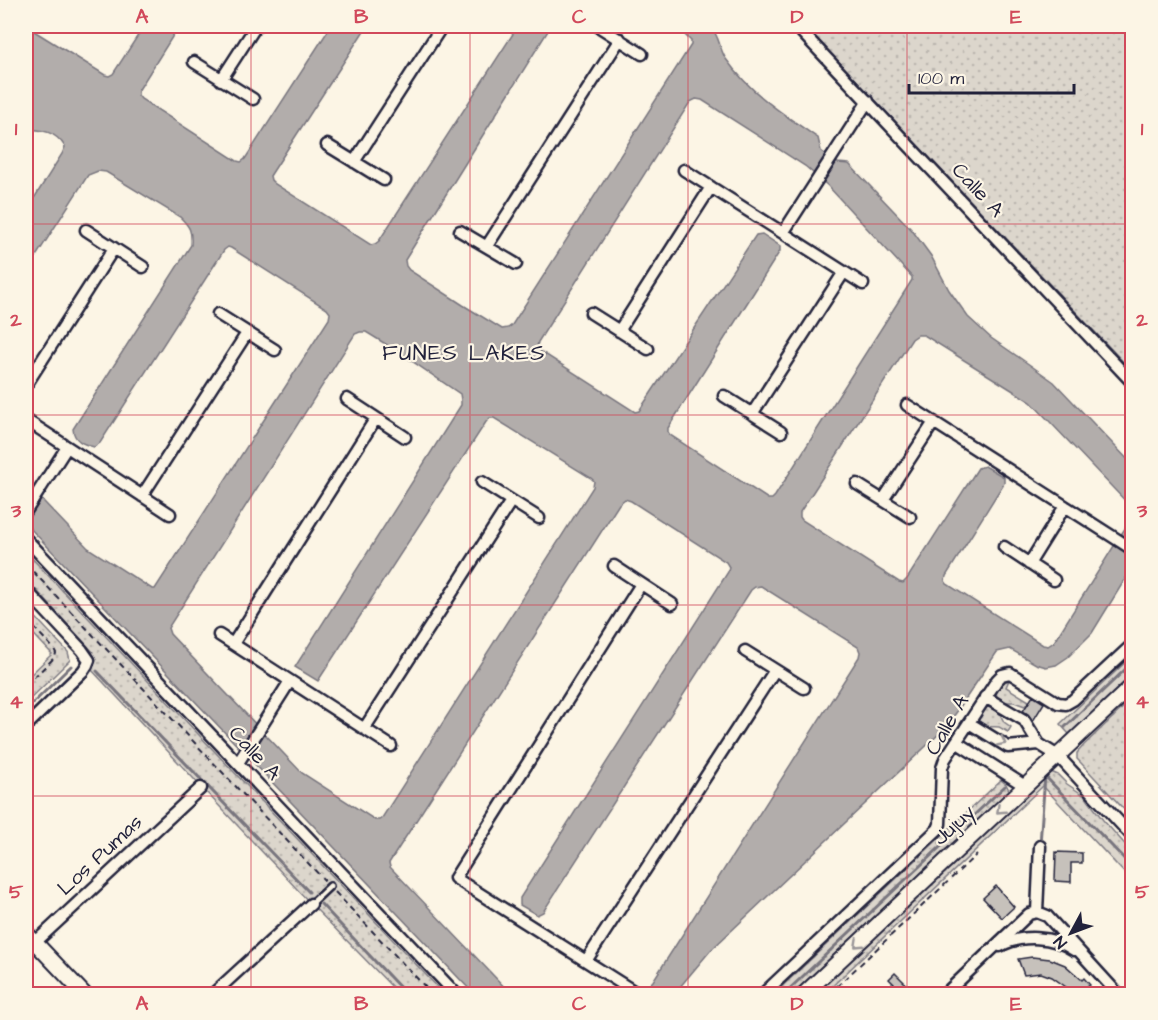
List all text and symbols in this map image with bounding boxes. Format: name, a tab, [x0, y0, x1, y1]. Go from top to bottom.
text: A	[136, 3, 149, 31]
text: B	[354, 3, 369, 31]
text: C	[572, 3, 587, 31]
text: D	[791, 3, 804, 31]
text: E	[1010, 3, 1022, 31]
scale bar	[909, 57, 1074, 95]
text: 100 m	[918, 66, 964, 91]
text: 1	[15, 115, 18, 143]
text: 1	[1141, 115, 1144, 143]
street label: Calle A	[945, 156, 1011, 224]
text: 2	[9, 306, 22, 334]
text: 2	[1135, 306, 1148, 334]
district label: FUNES LAKES	[382, 338, 546, 369]
text: 3	[10, 497, 22, 525]
text: 3	[1136, 497, 1148, 525]
text: 4	[9, 688, 23, 716]
text: 4	[1135, 688, 1149, 716]
street label: Calle A	[918, 689, 976, 761]
street label: Calle A	[222, 719, 288, 787]
one-way arrow	[996, 735, 1007, 747]
street label: Jujuy	[927, 798, 983, 853]
one-way arrow	[996, 803, 1007, 814]
street label: Los Pumas	[51, 808, 149, 902]
text: 5	[9, 878, 24, 906]
text: 5	[1135, 878, 1150, 906]
north arrow	[1041, 903, 1101, 963]
text: N	[1049, 931, 1072, 953]
one-way arrow	[854, 937, 864, 948]
text: A	[136, 990, 149, 1018]
text: B	[354, 990, 369, 1018]
text: C	[572, 990, 587, 1018]
text: D	[791, 990, 804, 1018]
text: E	[1010, 990, 1022, 1018]

